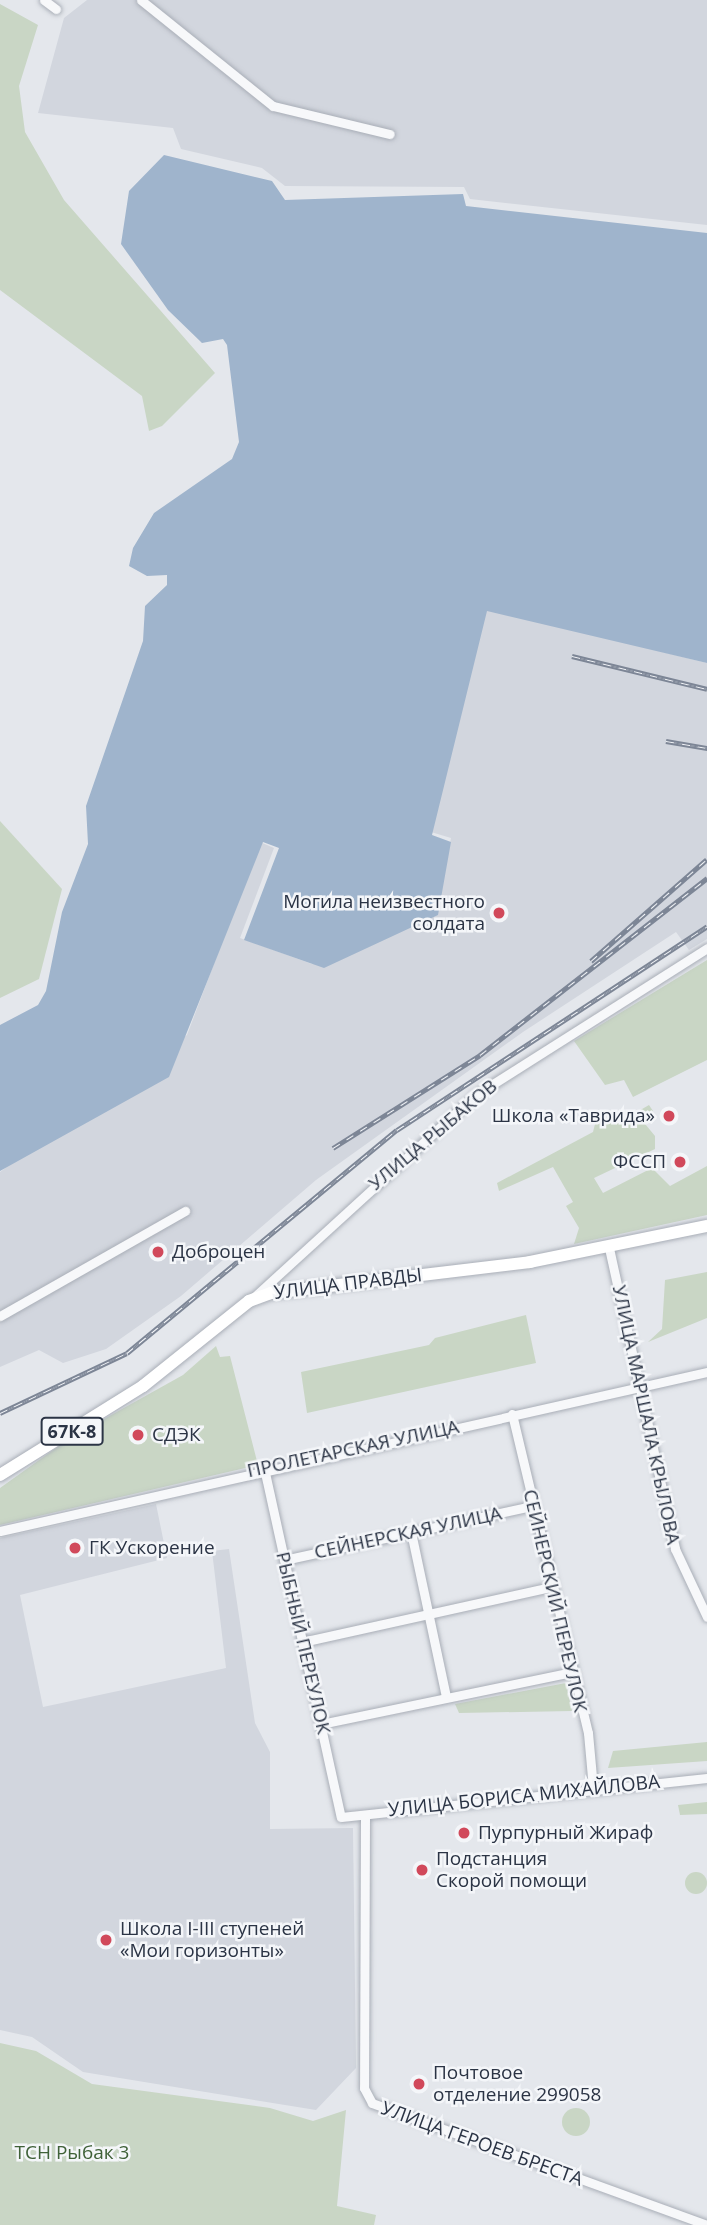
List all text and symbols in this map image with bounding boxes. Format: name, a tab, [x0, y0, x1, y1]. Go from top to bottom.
place label: Могила неизвестного солдата	[283, 891, 485, 935]
marker: Могила неизвестного солдата	[491, 905, 507, 921]
street label: УЛИЦА РЫБАКОВ	[364, 1075, 502, 1195]
place label: Школа «Таврида»	[492, 1105, 655, 1127]
marker: Школа «Таврида»	[661, 1108, 677, 1124]
place label: ФССП	[613, 1151, 666, 1173]
marker: ФССП	[672, 1154, 688, 1170]
place label: Доброцен	[172, 1241, 265, 1263]
marker: Доброцен	[150, 1244, 166, 1260]
street label: УЛИЦА ПРАВДЫ	[273, 1264, 423, 1304]
street label: УЛИЦА МАРШАЛА КРЫЛОВА	[607, 1283, 685, 1547]
street label: ПРОЛЕТАРСКАЯ УЛИЦА	[245, 1415, 461, 1483]
road number: 67К-8	[41, 1416, 104, 1446]
place label: СДЭК	[152, 1424, 201, 1446]
marker: СДЭК	[130, 1427, 146, 1443]
street label: СЕЙНЕРСКИЙ ПЕРЕУЛОК	[518, 1487, 592, 1715]
street label: СЕЙНЕРСКАЯ УЛИЦА	[312, 1502, 504, 1564]
place label: ГК Ускорение	[89, 1537, 215, 1559]
marker: ГК Ускорение	[67, 1540, 83, 1556]
street label: РЫБНЫЙ ПЕРЕУЛОК	[271, 1550, 335, 1736]
street label: УЛИЦА БОРИСА МИХАЙЛОВА	[387, 1770, 661, 1822]
place label: Пурпурный Жираф	[478, 1822, 653, 1844]
marker: Пурпурный Жираф	[456, 1825, 472, 1841]
place label: Подстанция Скорой помощи	[436, 1848, 587, 1892]
marker: Подстанция Скорой помощи	[414, 1862, 430, 1878]
place label: Школа I-III ступеней «Мои горизонты»	[120, 1918, 304, 1962]
marker: Школа I-III ступеней «Мои горизонты»	[98, 1932, 114, 1948]
place label: Почтовое отделение 299058	[433, 2062, 601, 2106]
marker: Почтовое отделение 299058	[411, 2076, 427, 2092]
street label: УЛИЦА ГЕРОЕВ БРЕСТА	[378, 2097, 586, 2191]
park label: ТСН Рыбак 3	[15, 2142, 129, 2164]

